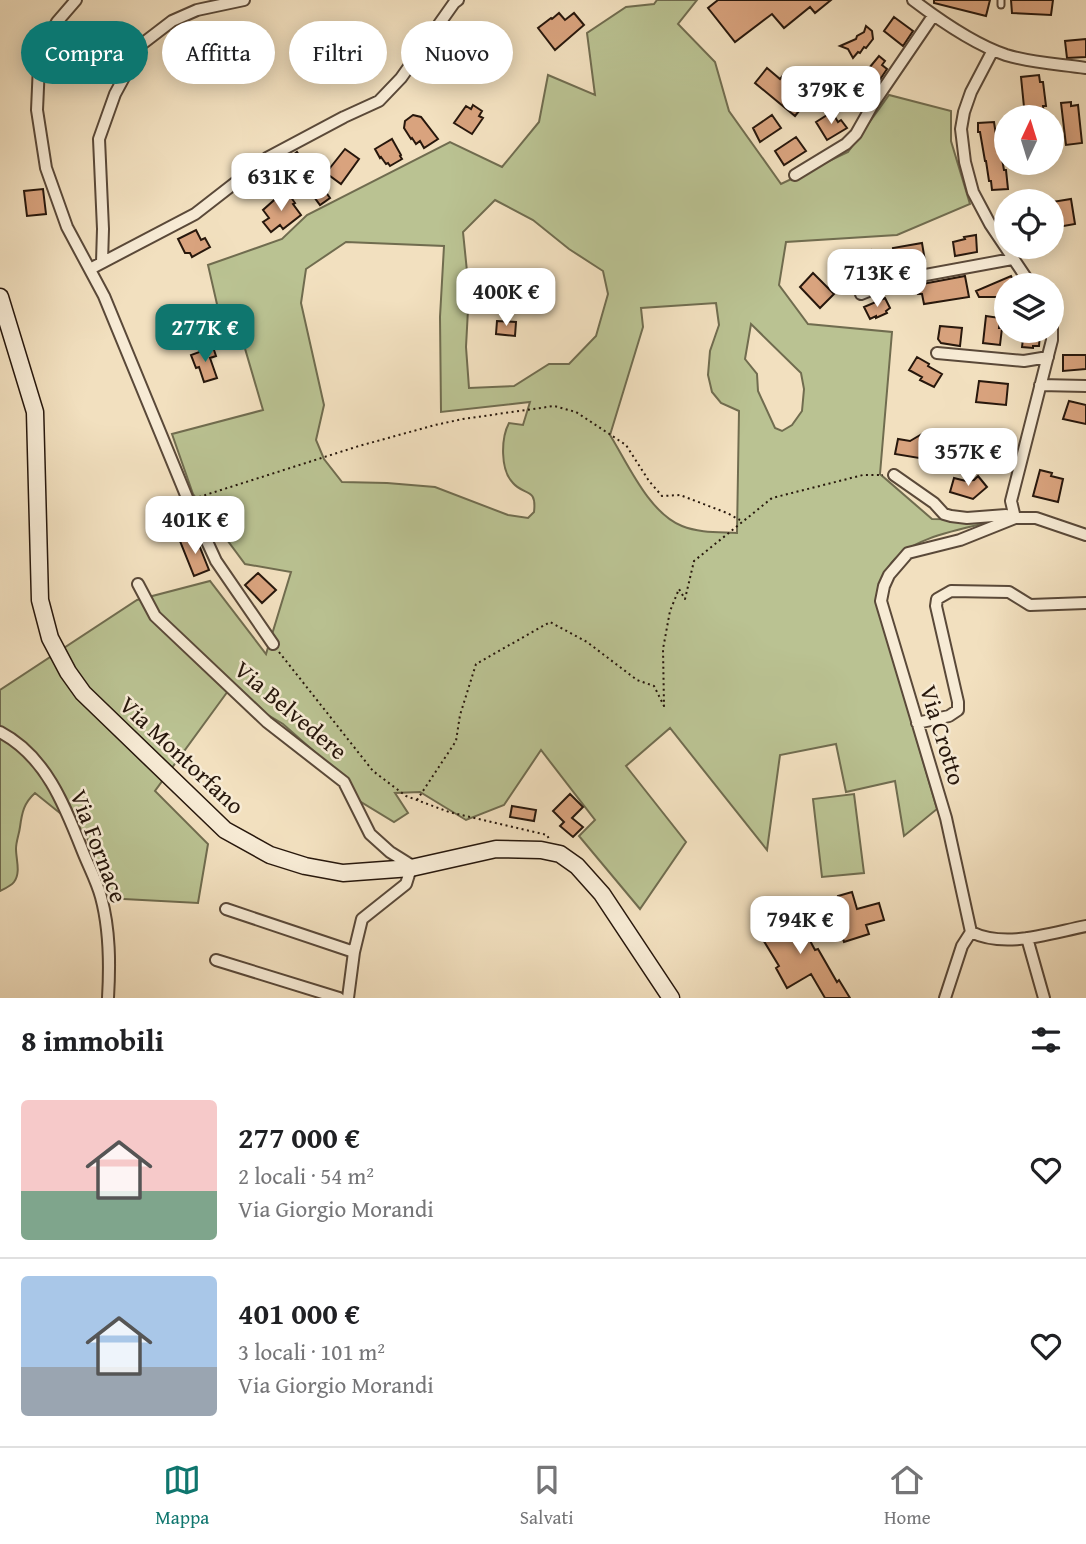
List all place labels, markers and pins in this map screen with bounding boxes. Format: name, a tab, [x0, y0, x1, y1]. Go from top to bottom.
pin: 379K €	[774, 66, 888, 126]
pin: 631K €	[224, 154, 338, 213]
pin: 713K €	[820, 250, 934, 309]
pin: 400K €	[449, 268, 563, 328]
pin: 277K €	[148, 304, 262, 364]
pin: 357K €	[911, 428, 1025, 488]
pin: 401K €	[138, 496, 252, 556]
pin: 794K €	[743, 897, 857, 956]

